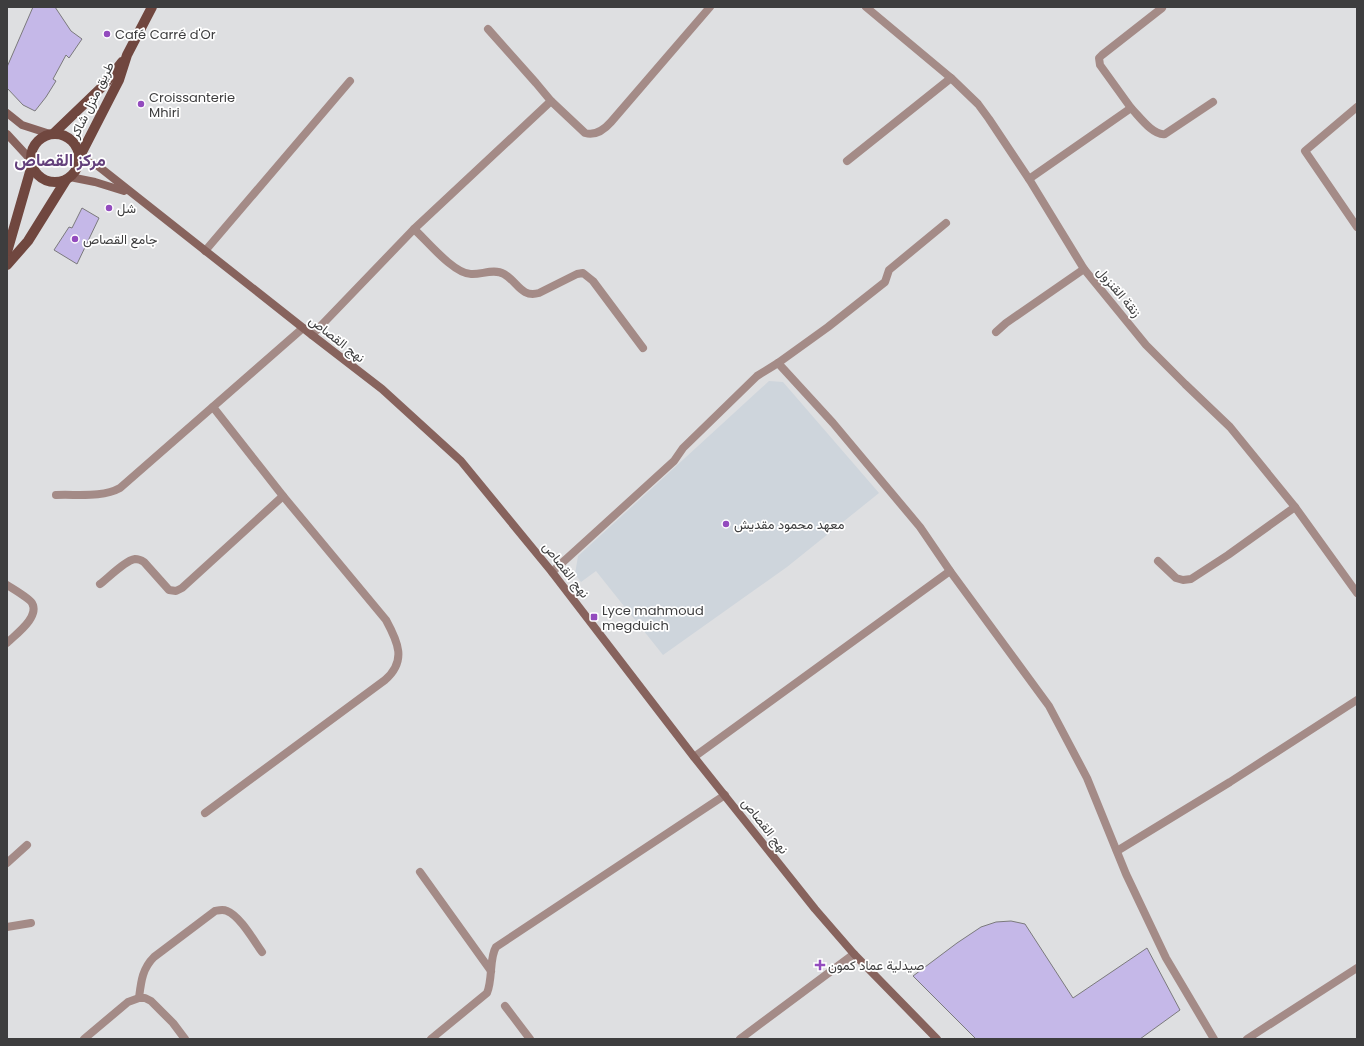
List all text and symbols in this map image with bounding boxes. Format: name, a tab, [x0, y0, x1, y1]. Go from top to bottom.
place label: Café Carré d'Or	[115, 25, 216, 44]
marker: Café Carré d'Or	[102, 29, 112, 39]
street label: طريق منزل شاكر	[65, 58, 119, 142]
place label: Croissanterie Mhiri	[149, 88, 235, 122]
marker: Croissanterie Mhiri	[136, 99, 146, 109]
district label: مركز القصاص	[14, 148, 106, 172]
place label: شل	[117, 199, 136, 218]
marker: شل	[104, 203, 114, 213]
place label: جامع القصاص	[83, 230, 158, 249]
marker: جامع القصاص	[70, 234, 80, 244]
street label: زنقة القنزول	[1092, 263, 1146, 321]
street label: نهج القصاص	[305, 311, 369, 367]
place label: معهد محمود مقديش	[734, 515, 844, 534]
marker: معهد محمود مقديش	[721, 519, 731, 529]
street label: نهج القصاص	[538, 538, 594, 602]
place label: Lyce mahmoud megduich	[602, 601, 704, 635]
marker: Lyce mahmoud megduich	[589, 612, 599, 622]
street label: نهج القصاص	[737, 794, 793, 858]
place label: صيدلية عماد كمون	[828, 956, 924, 975]
marker: صيدلية عماد كمون	[815, 960, 825, 970]

